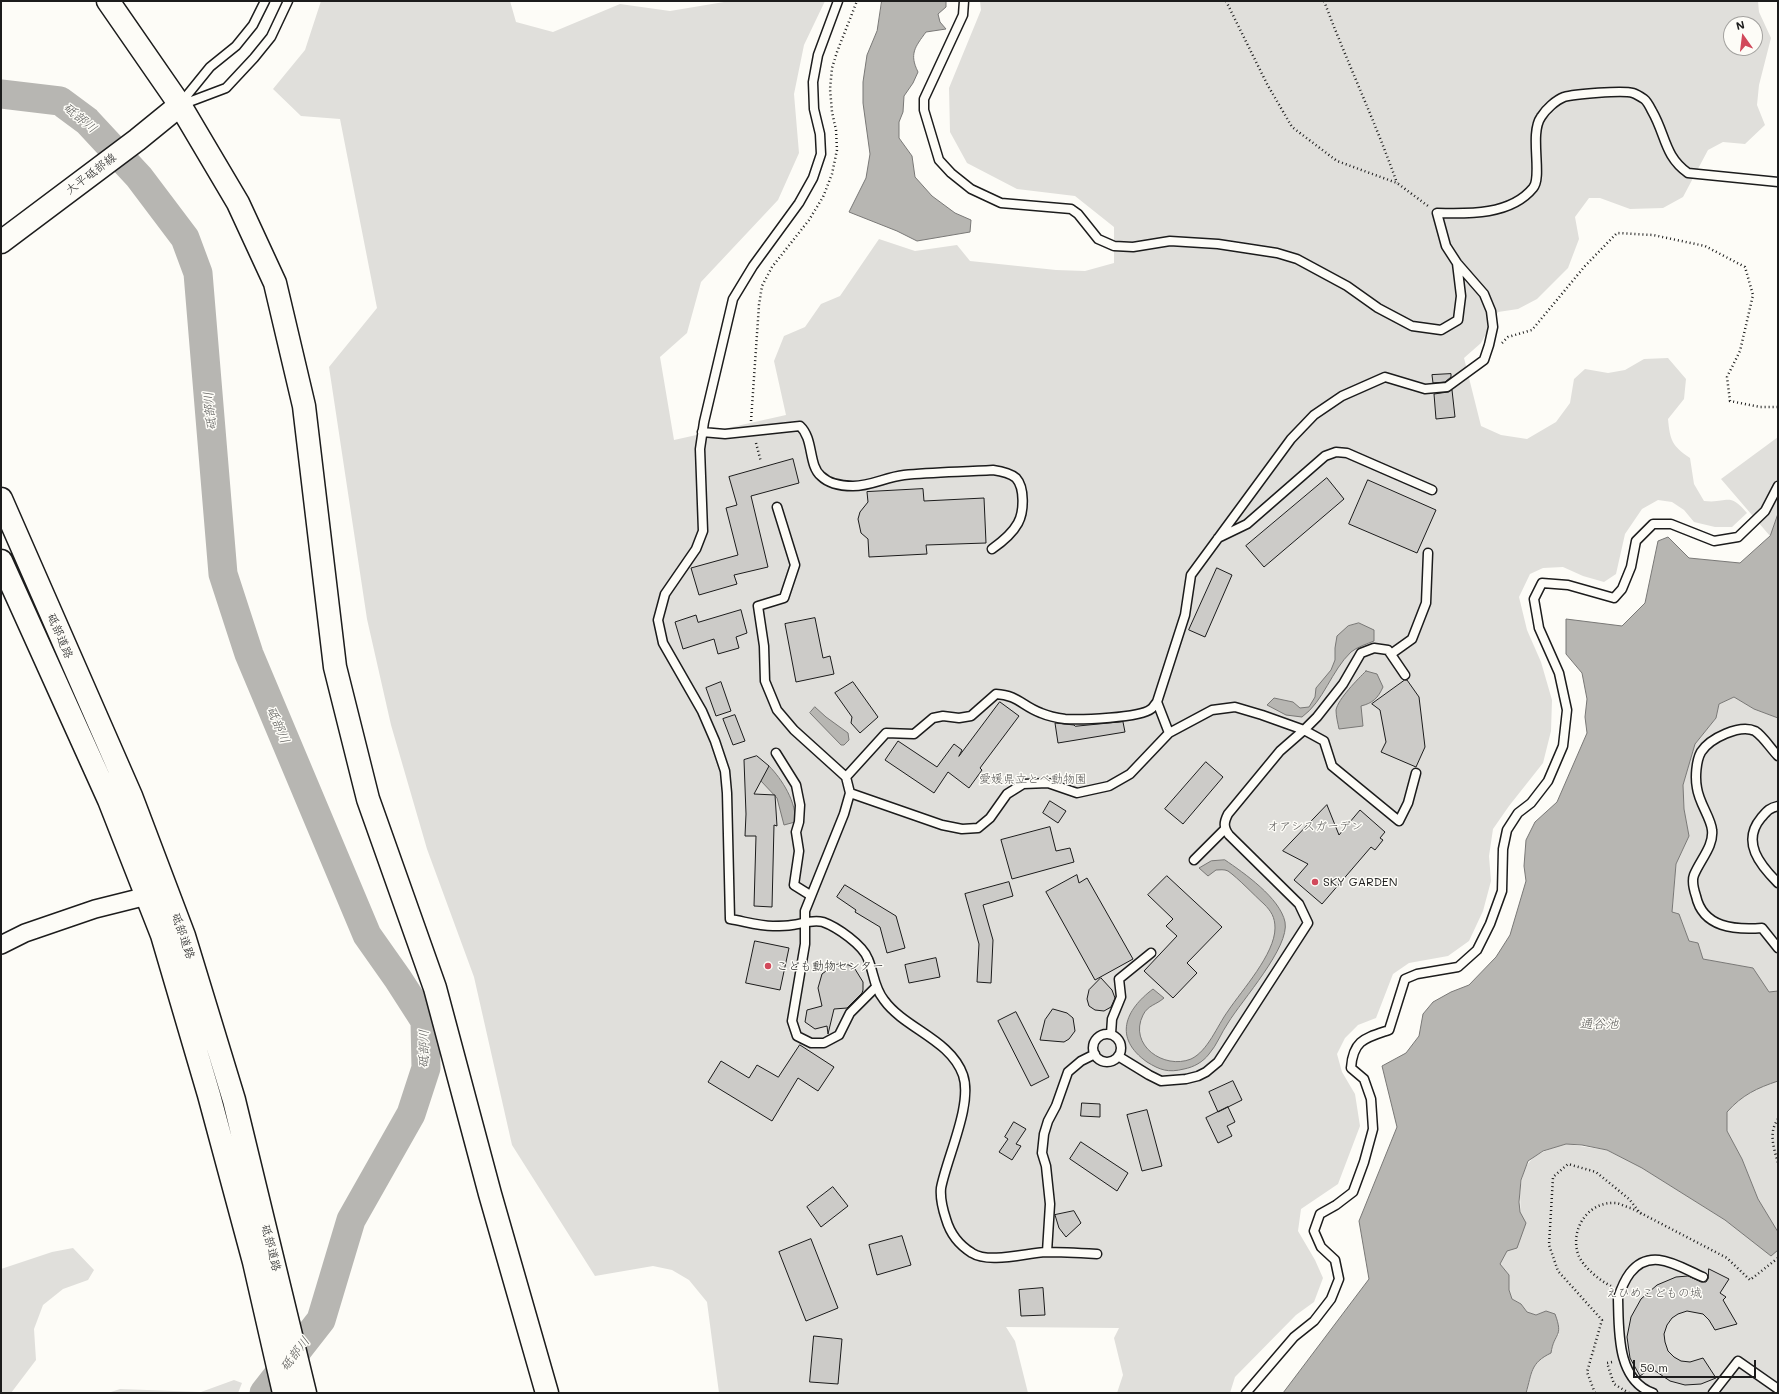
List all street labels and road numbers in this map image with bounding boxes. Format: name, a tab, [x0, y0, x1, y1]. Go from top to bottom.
street label: 大平砥部線	[63, 150, 119, 198]
street label: 砥部道路	[44, 611, 76, 661]
street label: 砥部道路	[168, 911, 198, 961]
street label: 砥部道路	[258, 1223, 284, 1273]

